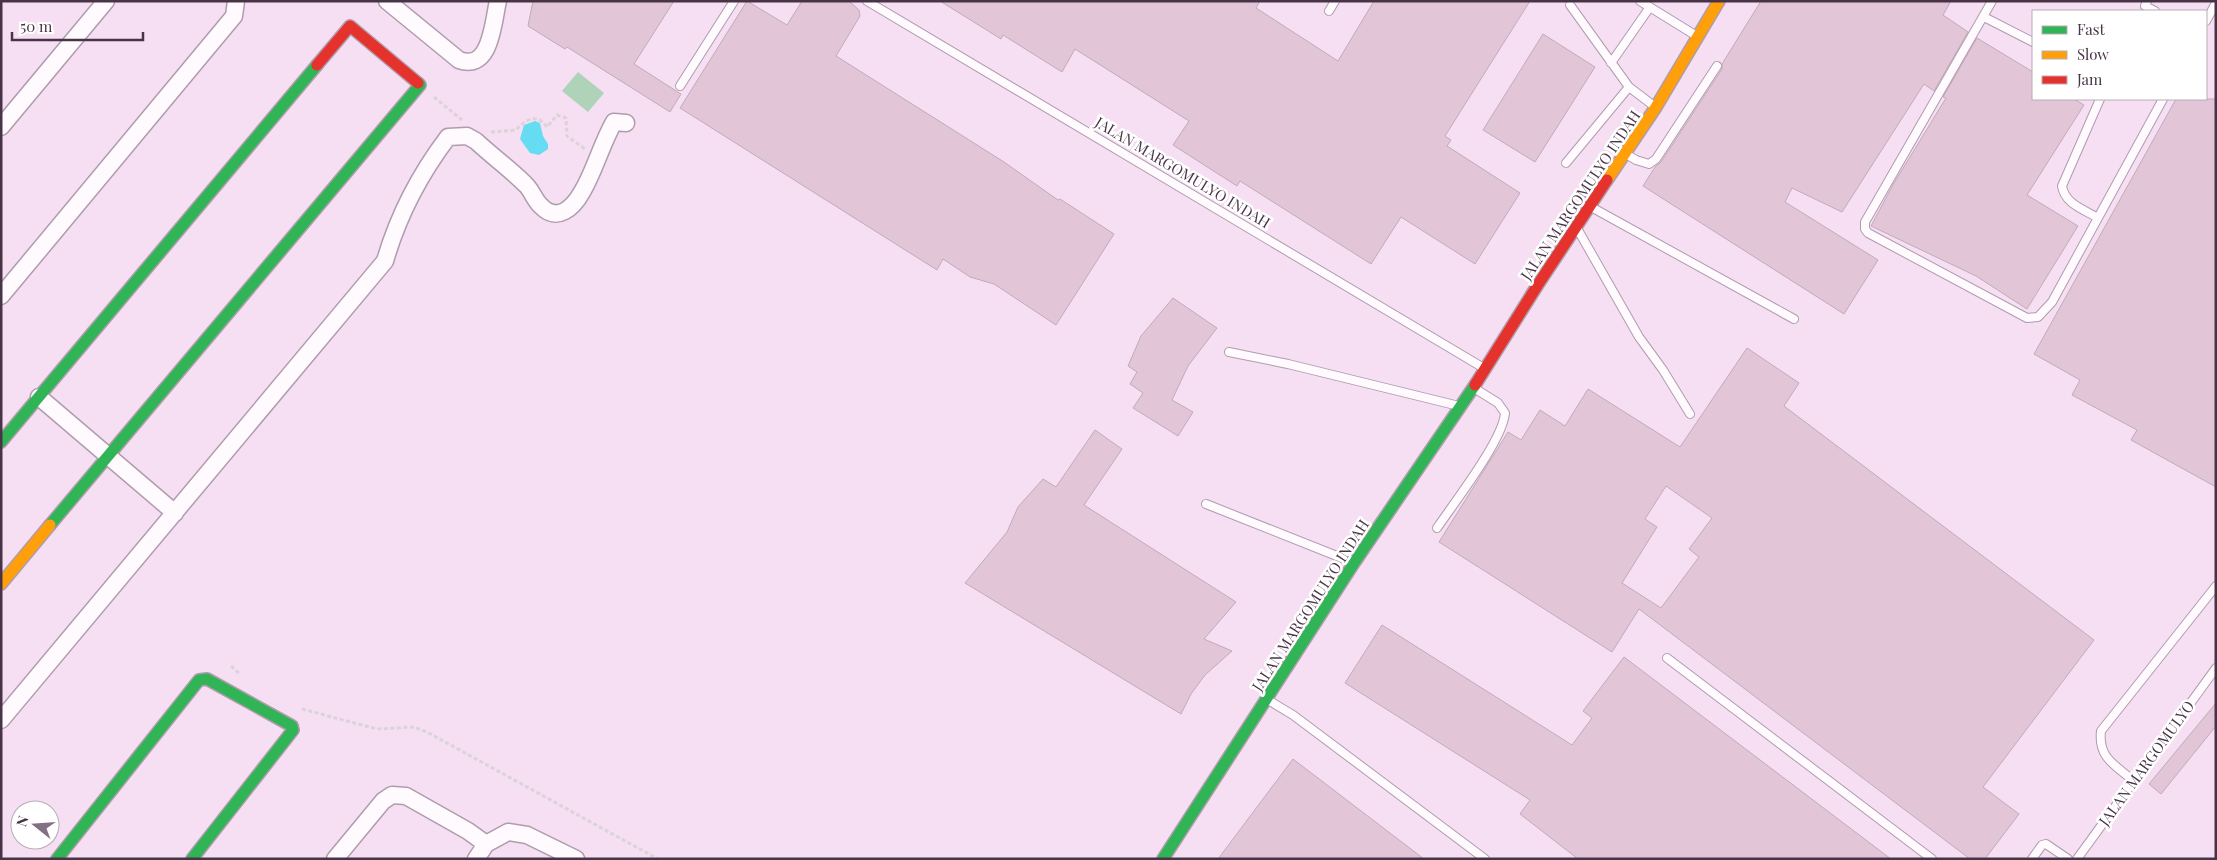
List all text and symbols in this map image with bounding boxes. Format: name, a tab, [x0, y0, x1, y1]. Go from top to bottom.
scale bar	[12, 10, 144, 42]
legend	[2032, 10, 2207, 100]
text: 50 m	[20, 16, 53, 36]
text: Fast	[2077, 19, 2106, 39]
text: Slow	[2077, 44, 2109, 64]
text: Jam	[2076, 69, 2103, 89]
street label: JALAN MARGOMULYO INDAH	[1515, 106, 1644, 285]
street label: JALAN MARGOMULYO INDAH	[1091, 111, 1274, 232]
street label: JALAN MARGOMULYO INDAH	[1246, 515, 1373, 695]
street label: JALAN MARGOMULYO	[2093, 696, 2198, 831]
north arrow	[10, 800, 60, 850]
text: N	[12, 813, 33, 829]

